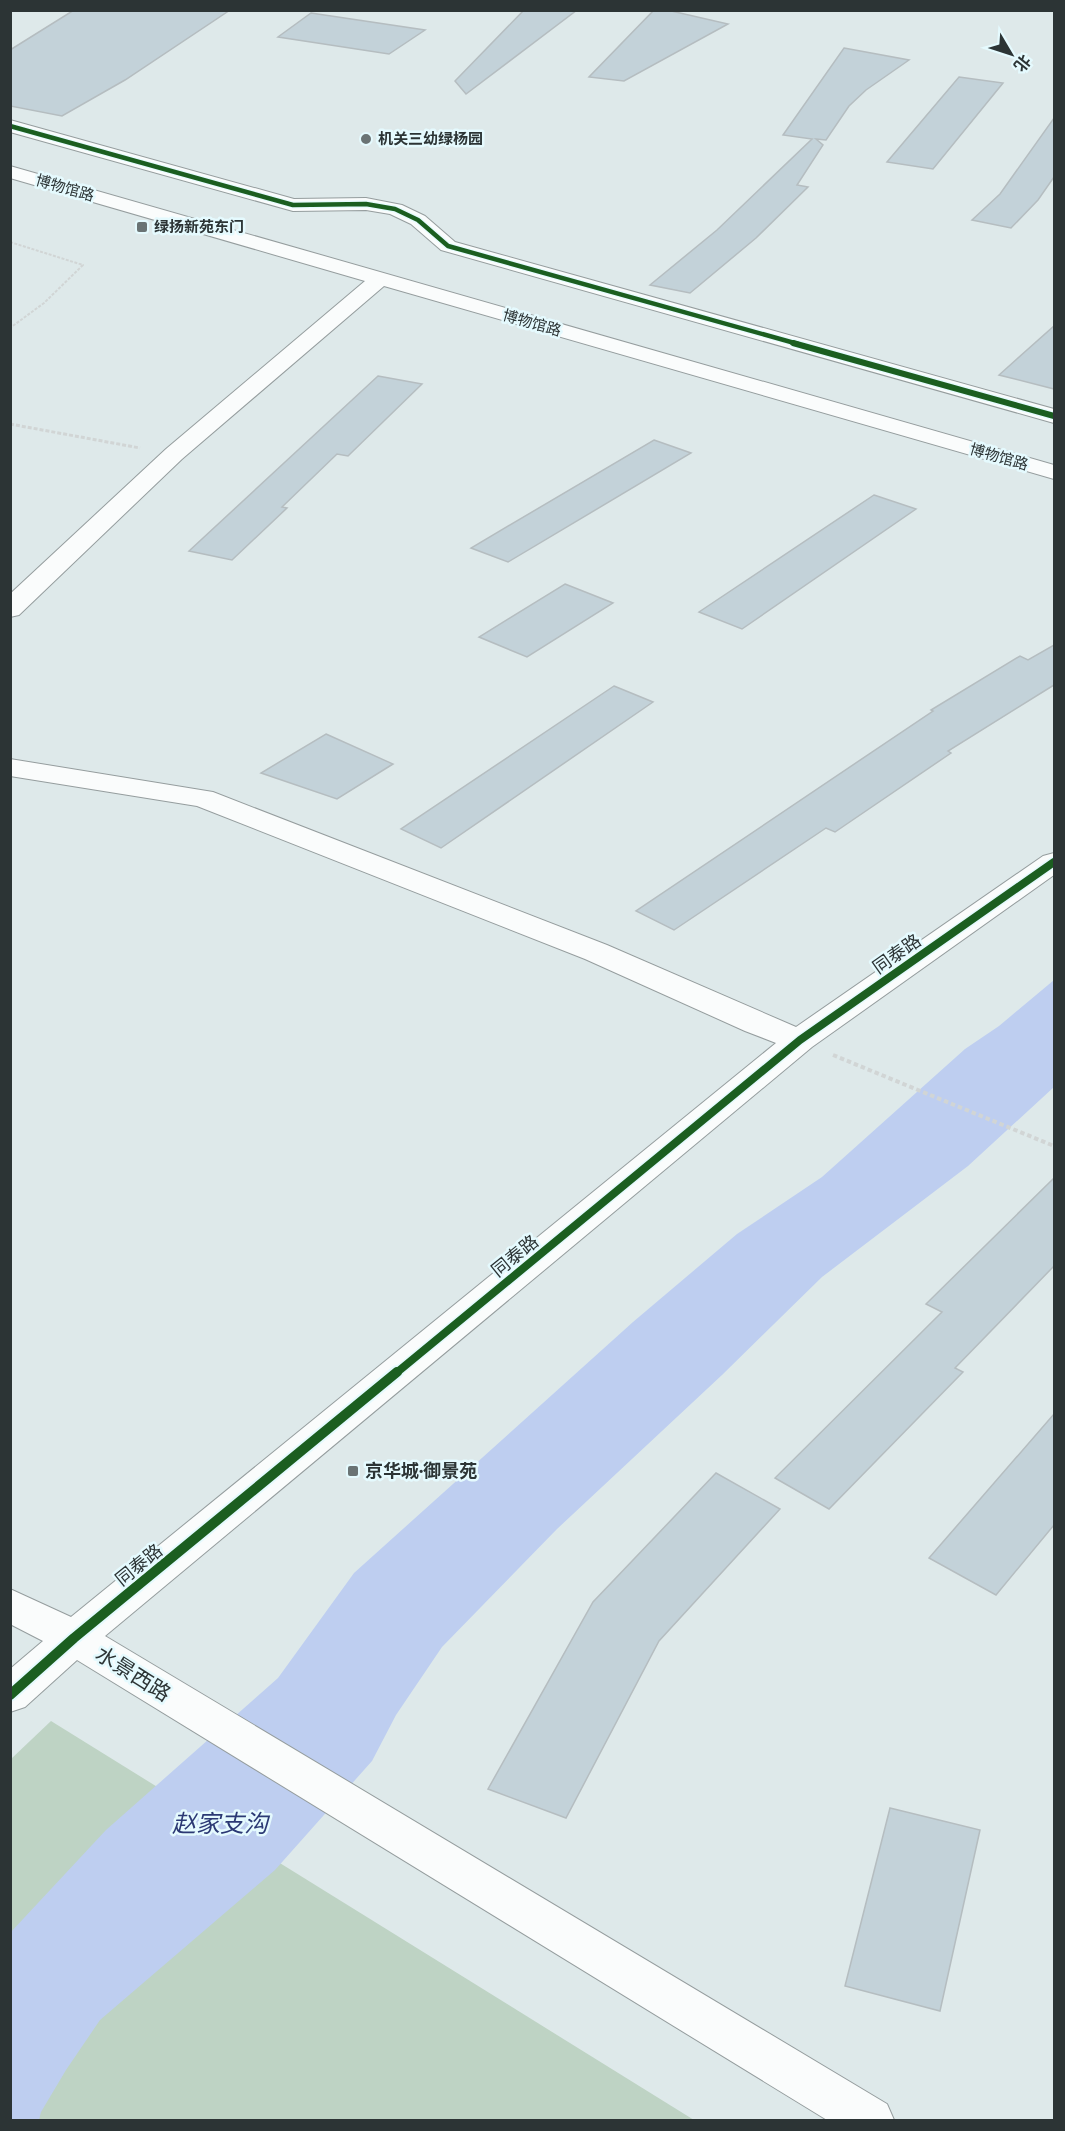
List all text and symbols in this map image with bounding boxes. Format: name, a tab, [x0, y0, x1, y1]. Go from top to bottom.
north arrow	[981, 24, 1041, 84]
text: 北	[1010, 51, 1035, 75]
place label: 机关三幼绿杨园	[378, 130, 483, 148]
marker: 机关三幼绿杨园	[359, 132, 373, 146]
street label: 博物馆路	[34, 171, 96, 205]
place label: 绿扬新苑东门	[154, 218, 244, 236]
marker: 绿扬新苑东门	[135, 220, 149, 234]
street label: 博物馆路	[501, 306, 563, 340]
street label: 博物馆路	[968, 440, 1030, 474]
street label: 同泰路	[869, 930, 925, 978]
street label: 同泰路	[487, 1230, 543, 1282]
place label: 京华城·御景苑	[365, 1460, 477, 1482]
marker: 京华城·御景苑	[346, 1464, 360, 1478]
street label: 同泰路	[111, 1539, 167, 1591]
street label: 水景西路	[90, 1641, 176, 1707]
water label: 赵家支沟	[172, 1810, 271, 1838]

